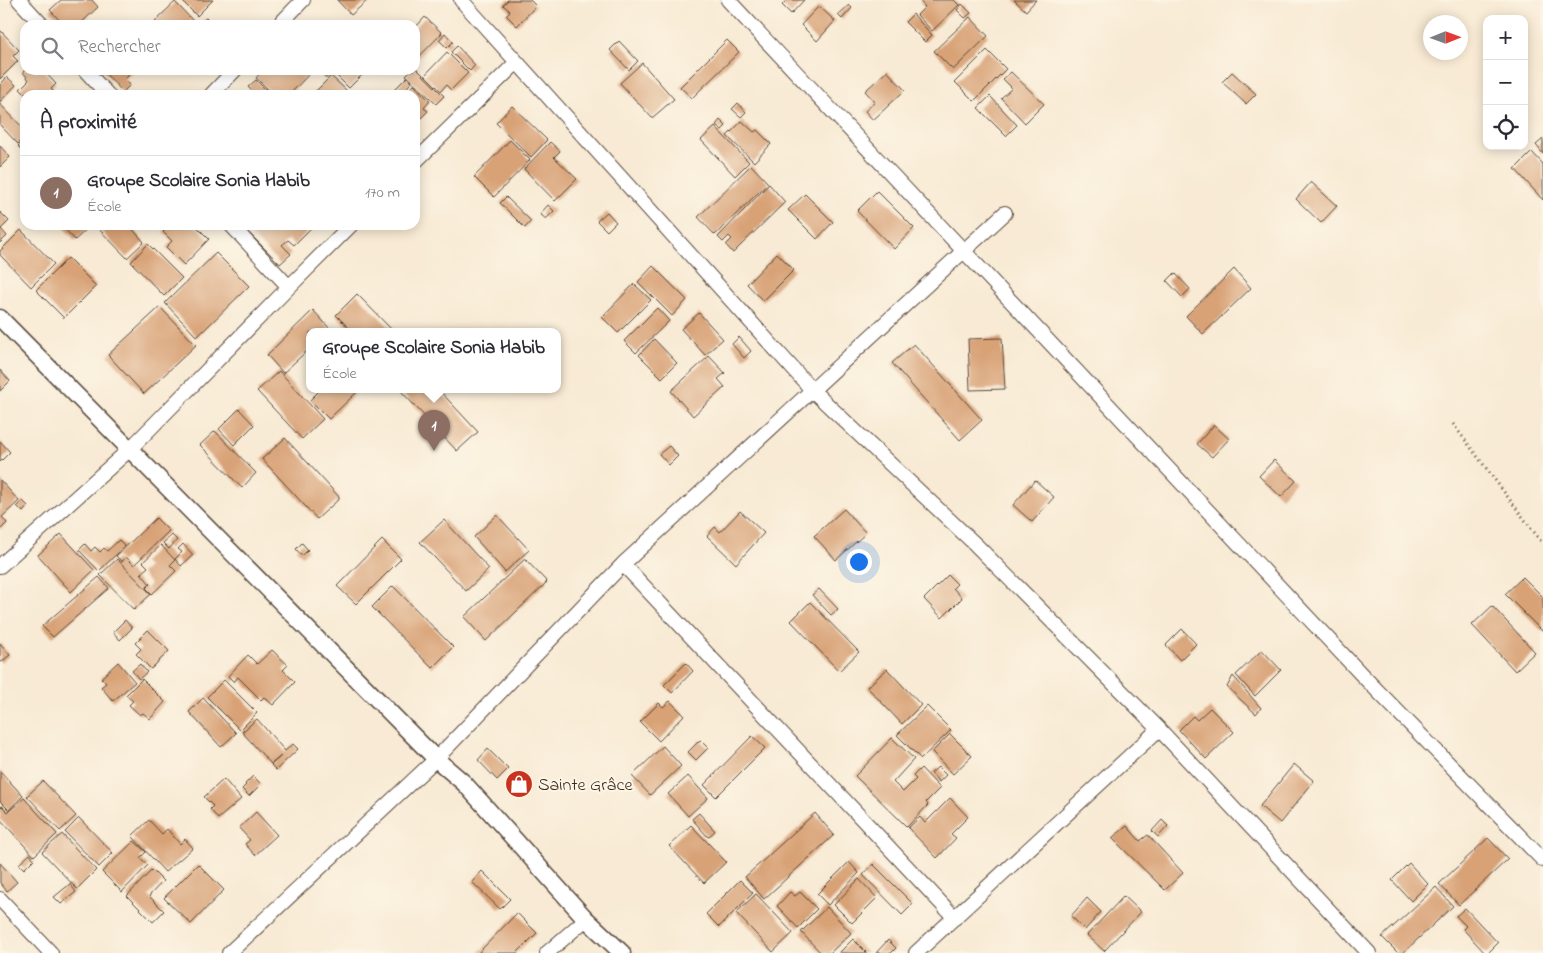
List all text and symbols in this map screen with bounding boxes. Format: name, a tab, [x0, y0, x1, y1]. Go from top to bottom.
north arrow	[1423, 15, 1468, 60]
map controls	[1483, 15, 1528, 150]
button: +	[1483, 15, 1528, 60]
search box	[20, 20, 420, 75]
icon: search	[38, 34, 66, 62]
text: Rechercher	[78, 34, 161, 61]
button: −	[1483, 60, 1528, 105]
button: locate	[1483, 105, 1528, 150]
text: À proximité	[40, 108, 137, 138]
text: Groupe Scolaire Sonia Habib	[87, 168, 310, 195]
text: 1	[53, 181, 59, 205]
text: 170 m	[365, 181, 400, 205]
text: École	[87, 195, 122, 219]
popup	[306, 328, 561, 393]
text: Groupe Scolaire Sonia Habib	[322, 335, 545, 362]
text: École	[322, 362, 357, 386]
pin: 1	[418, 410, 450, 451]
your location	[846, 549, 872, 575]
shop icon: Sainte Grâce	[504, 769, 534, 799]
place label: Sainte Grâce	[538, 773, 634, 799]

